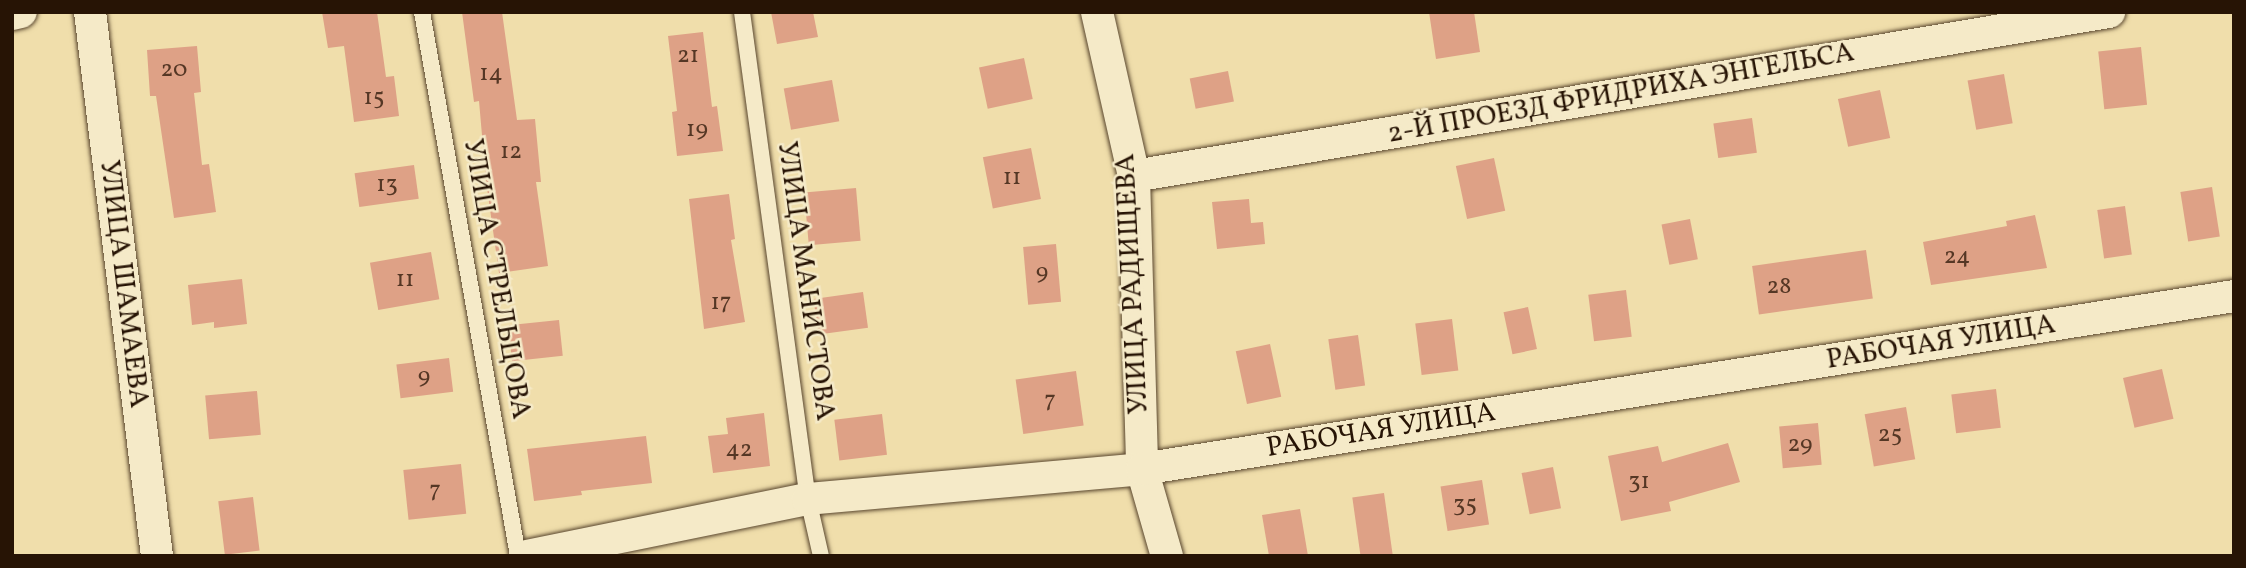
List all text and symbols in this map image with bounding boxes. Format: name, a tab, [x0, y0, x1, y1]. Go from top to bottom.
street label: 2-Й ПРОЕЗД ФРИДРИХА ЭНГЕЛЬСА	[1385, 36, 1857, 152]
house number: 21	[677, 43, 699, 71]
house number: 20	[160, 57, 188, 85]
house number: 14	[479, 61, 503, 89]
house number: 15	[364, 85, 384, 113]
house number: 19	[686, 117, 708, 145]
street label: УЛИЦА СТРЕЛЬЦОВА	[455, 136, 537, 422]
house number: 12	[500, 139, 522, 167]
street label: УЛИЦА МАНИСТОВА	[769, 139, 841, 423]
street label: УЛИЦА РАДИЩЕВА	[1109, 153, 1157, 415]
street label: УЛИЦА ШАМАЕВА	[91, 158, 155, 410]
house number: 11	[1003, 165, 1021, 193]
house number: 13	[376, 172, 398, 200]
house number: 24	[1944, 244, 1970, 272]
house number: 9	[1036, 260, 1048, 288]
house number: 11	[396, 267, 414, 295]
house number: 28	[1766, 274, 1792, 302]
house number: 17	[711, 290, 731, 318]
street label: РАБОЧАЯ УЛИЦА	[1824, 308, 2058, 378]
house number: 9	[418, 364, 430, 392]
house number: 7	[1044, 388, 1056, 416]
street label: РАБОЧАЯ УЛИЦА	[1264, 396, 1498, 466]
house number: 25	[1878, 422, 1902, 450]
house number: 29	[1787, 432, 1813, 460]
house number: 42	[725, 437, 753, 465]
house number: 31	[1628, 469, 1650, 497]
house number: 7	[429, 478, 441, 506]
house number: 35	[1453, 492, 1477, 520]

